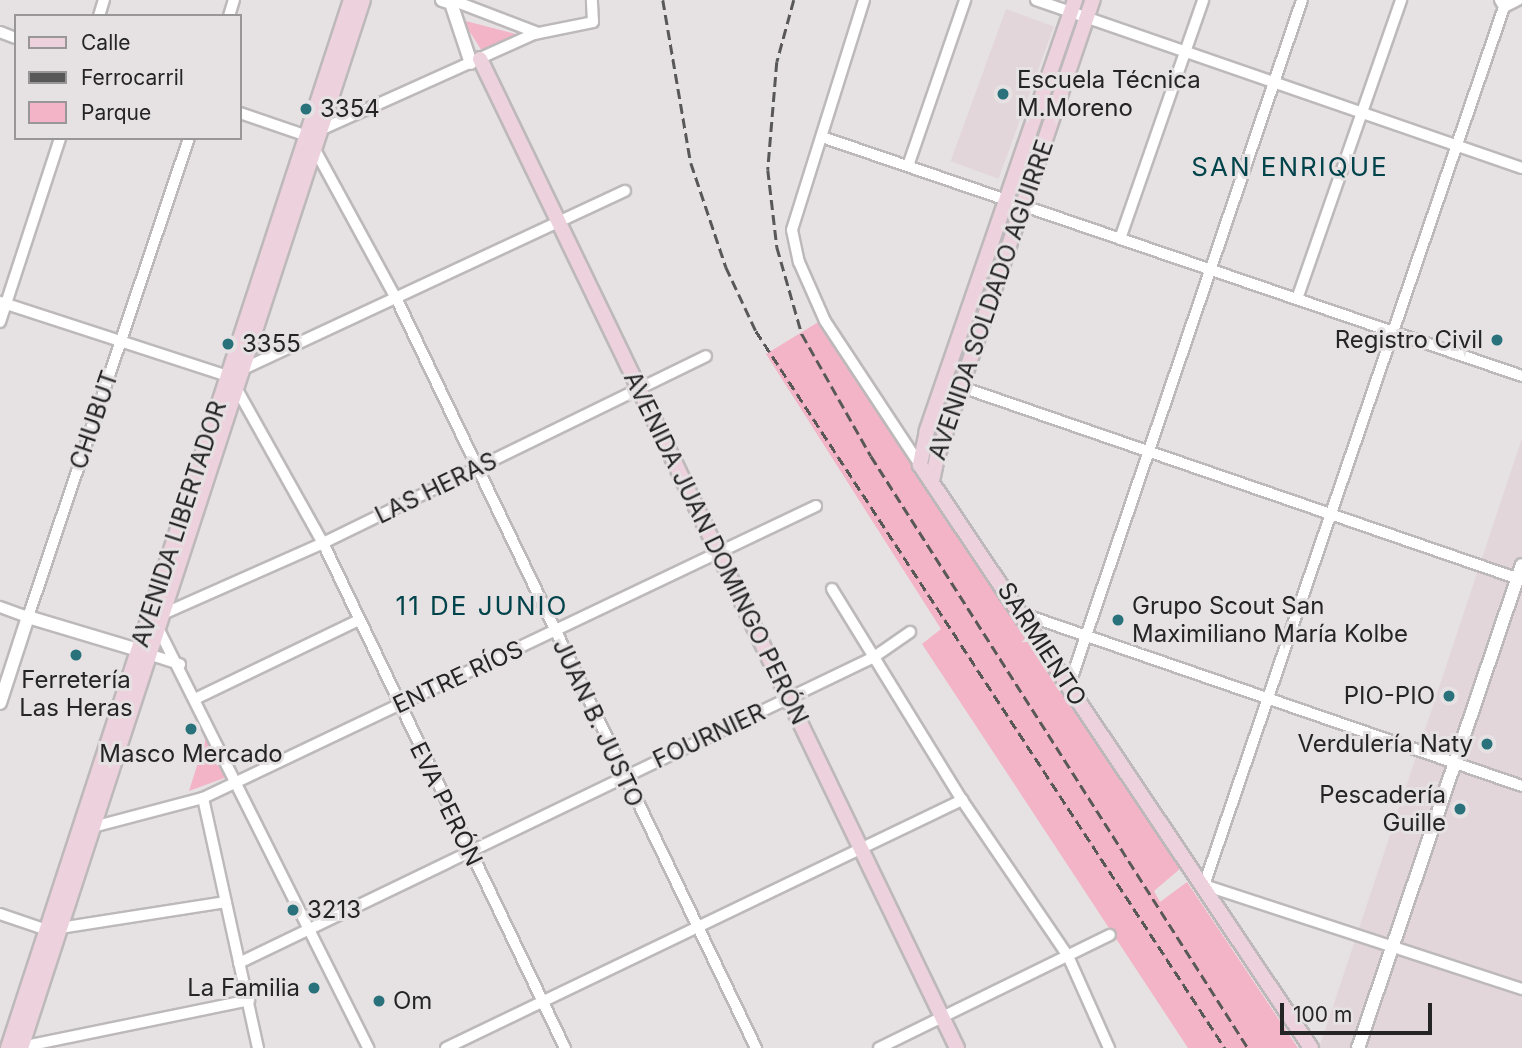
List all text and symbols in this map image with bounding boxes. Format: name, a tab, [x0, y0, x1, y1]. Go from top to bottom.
legend	[14, 14, 242, 140]
text: Calle	[81, 30, 131, 55]
text: Ferrocarril	[81, 65, 184, 90]
place label: Escuela Técnica M.Moreno	[1017, 66, 1201, 122]
marker: Escuela Técnica M.Moreno	[995, 86, 1011, 102]
place label: 3354	[320, 95, 380, 123]
text: Parque	[81, 100, 151, 125]
marker: 3354	[298, 101, 314, 117]
street label: AVENIDA SOLDADO AGUIRRE	[923, 136, 1059, 464]
district label: SAN ENRIQUE	[1193, 151, 1387, 183]
place label: Registro Civil	[1335, 326, 1483, 354]
place label: 3355	[242, 330, 301, 358]
marker: Registro Civil	[1489, 332, 1505, 348]
marker: 3355	[220, 336, 236, 352]
street label: CHUBUT	[64, 367, 124, 473]
street label: AVENIDA JUAN DOMINGO PERÓN	[618, 367, 814, 729]
street label: AVENIDA LIBERTADOR	[126, 397, 232, 651]
street label: LAS HERAS	[370, 446, 502, 530]
street label: SARMIENTO	[991, 577, 1093, 711]
district label: 11 DE JUNIO	[397, 590, 567, 622]
place label: Grupo Scout San Maximiliano María Kolbe	[1132, 592, 1408, 648]
marker: Grupo Scout San Maximiliano María Kolbe	[1110, 612, 1126, 628]
street label: ENTRE RÍOS	[388, 634, 528, 720]
street label: JUAN B. JUSTO	[547, 634, 649, 812]
marker: Ferretería Las Heras	[68, 647, 84, 663]
place label: Ferretería Las Heras	[19, 666, 133, 722]
place label: PIO-PIO	[1344, 682, 1435, 710]
marker: PIO-PIO	[1441, 688, 1457, 704]
street label: FOURNIER	[648, 698, 770, 774]
marker: Masco Mercado	[183, 721, 199, 737]
place label: Verdulería Naty	[1298, 730, 1473, 758]
marker: Verdulería Naty	[1479, 736, 1495, 752]
street label: EVA PERÓN	[404, 737, 488, 871]
place label: Masco Mercado	[99, 740, 283, 768]
place label: Pescadería Guille	[1319, 781, 1446, 837]
marker: Pescadería Guille	[1452, 801, 1468, 817]
place label: 3213	[307, 896, 361, 924]
marker: 3213	[285, 902, 301, 918]
place label: La Familia	[187, 974, 300, 1002]
marker: La Familia	[306, 980, 322, 996]
place label: Om	[393, 987, 432, 1015]
scale bar	[1284, 988, 1436, 1032]
marker: Om	[371, 993, 387, 1009]
text: 100 m	[1293, 1002, 1352, 1027]

